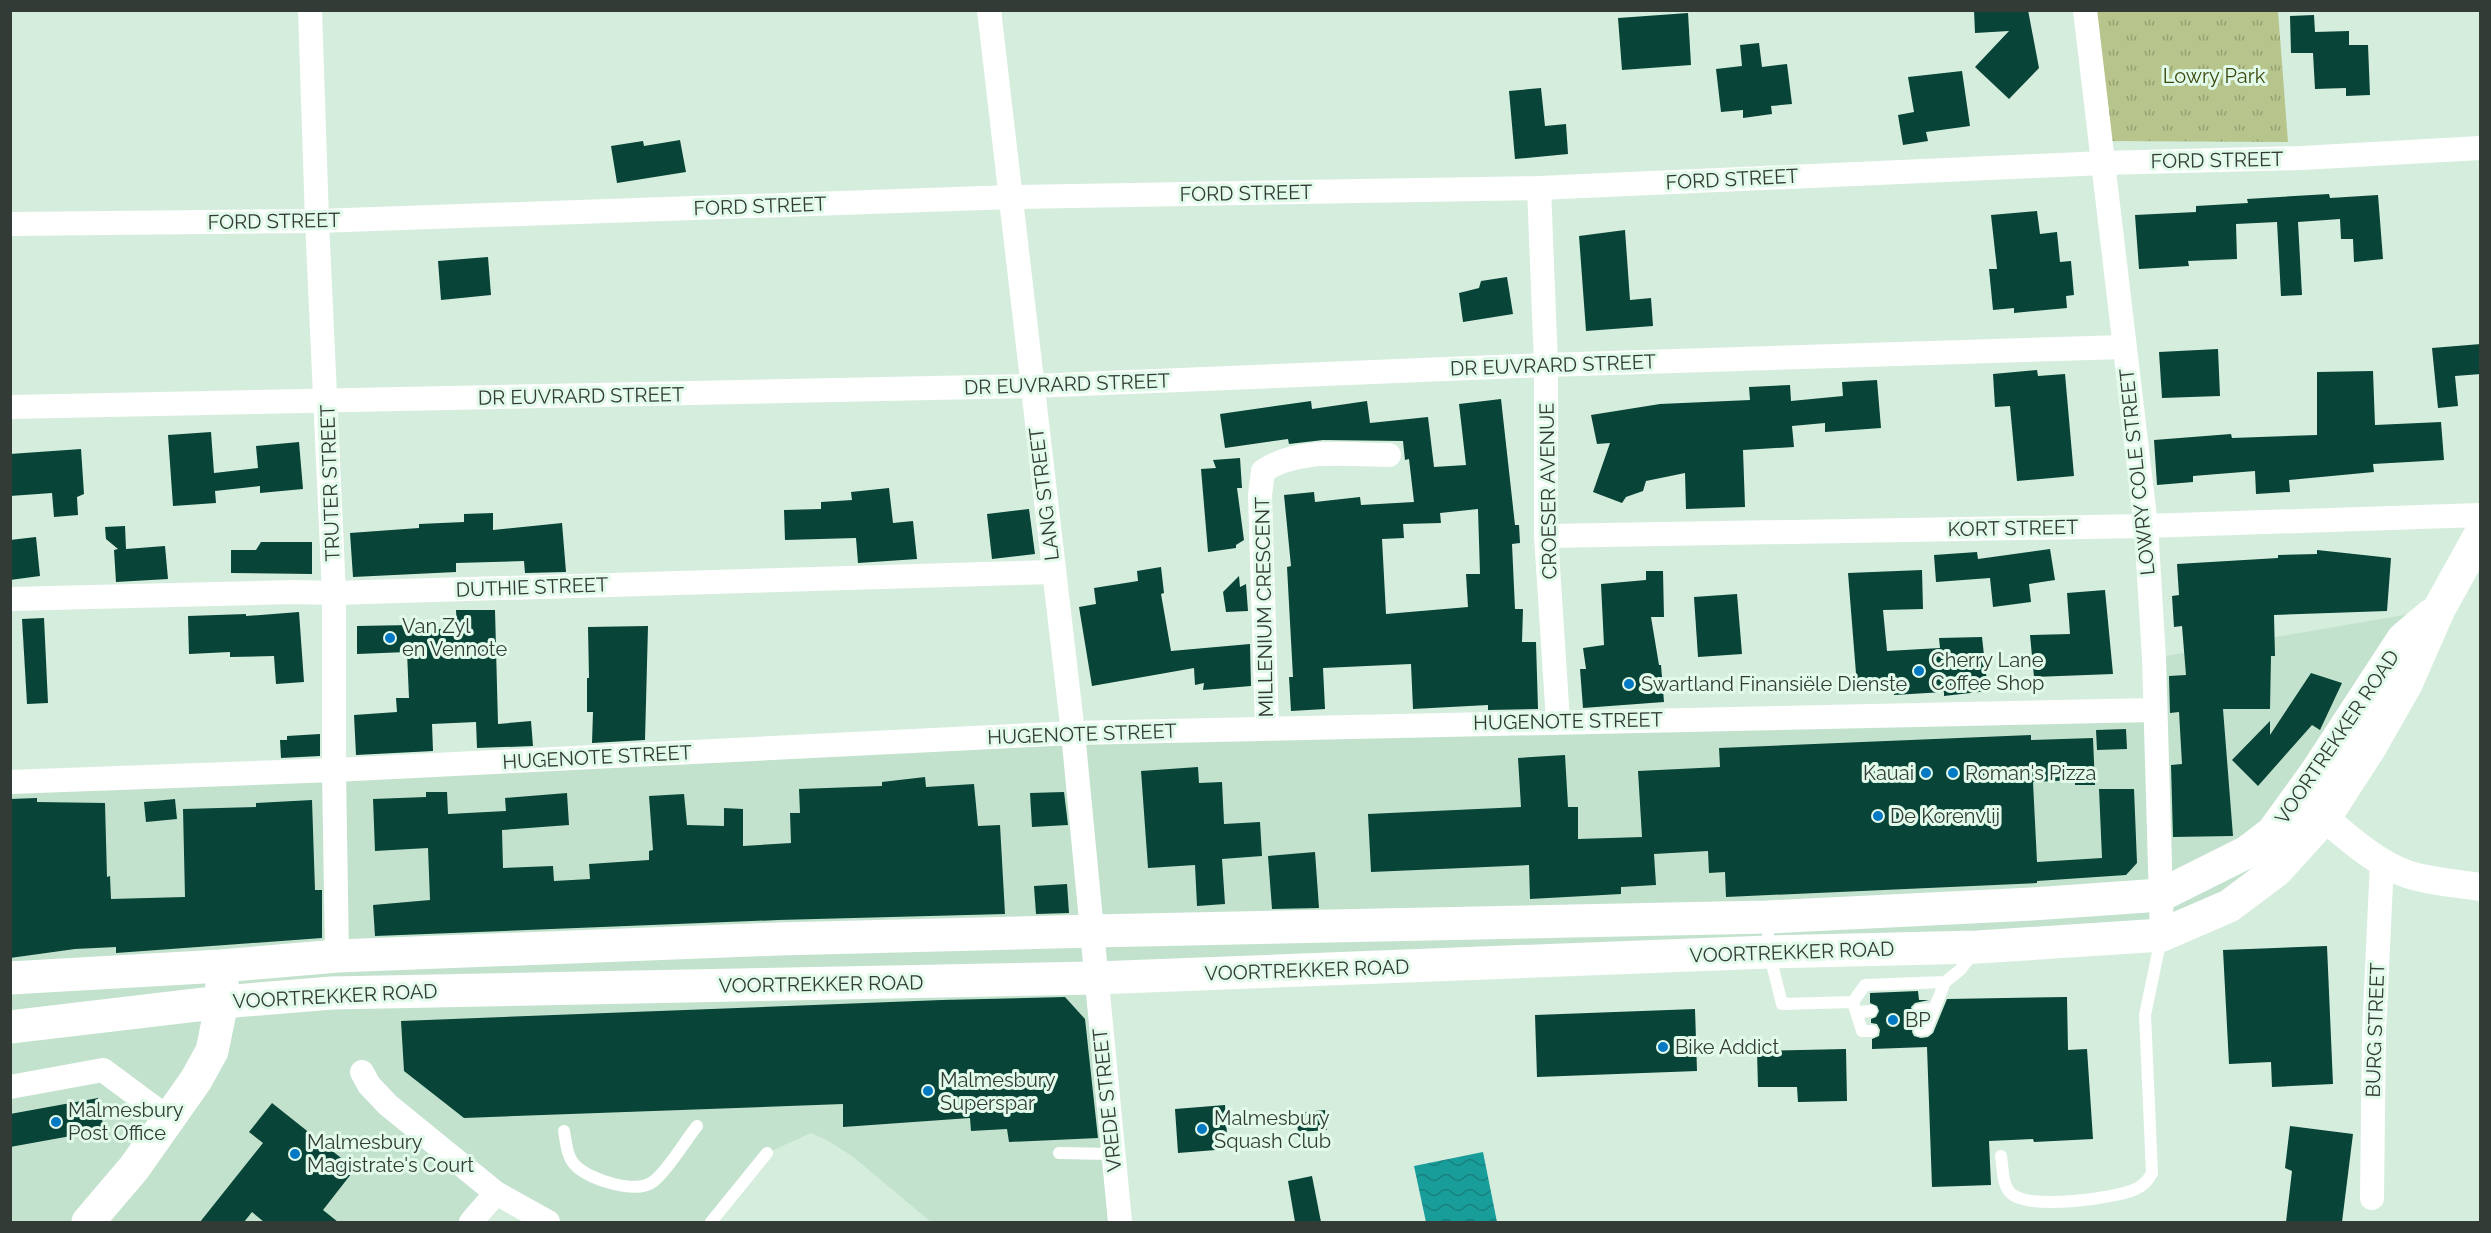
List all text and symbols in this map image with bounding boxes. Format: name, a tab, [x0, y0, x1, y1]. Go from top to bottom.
park label: Lowry Park	[2163, 64, 2266, 88]
street label: FORD STREET	[2150, 147, 2284, 173]
street label: FORD STREET	[1665, 164, 1799, 194]
street label: FORD STREET	[1179, 180, 1313, 206]
street label: FORD STREET	[693, 192, 827, 220]
street label: FORD STREET	[207, 208, 341, 234]
street label: DR EUVRARD STREET	[1450, 349, 1656, 381]
street label: LOWRY COLE STREET	[2114, 367, 2160, 577]
street label: DR EUVRARD STREET	[964, 368, 1170, 400]
street label: DR EUVRARD STREET	[478, 382, 684, 410]
street label: CROESER AVENUE	[1534, 403, 1562, 579]
street label: TRUTER STREET	[315, 404, 345, 562]
street label: LANG STREET	[1024, 426, 1064, 562]
street label: MILLENIUM CRESCENT	[1250, 496, 1278, 718]
street label: KORT STREET	[1947, 515, 2079, 541]
street label: DUTHIE STREET	[455, 572, 609, 602]
place label: Van Zyl en Vennote	[402, 614, 507, 661]
marker: Van Zyl en Vennote	[383, 631, 397, 645]
street label: VOORTREKKER ROAD	[2270, 645, 2404, 829]
place label: Cherry Lane Coffee Shop	[1931, 648, 2044, 695]
marker: Cherry Lane Coffee Shop	[1912, 664, 1926, 678]
place label: Swartland Finansiële Dienste	[1641, 672, 1908, 696]
marker: Swartland Finansiële Dienste	[1622, 677, 1636, 691]
street label: HUGENOTE STREET	[1473, 707, 1663, 735]
street label: HUGENOTE STREET	[987, 719, 1177, 749]
street label: HUGENOTE STREET	[502, 740, 692, 774]
place label: Kauai	[1863, 761, 1914, 785]
place label: Roman's Pizza	[1965, 761, 2096, 785]
marker: Kauai	[1919, 766, 1933, 780]
marker: Roman's Pizza	[1946, 766, 1960, 780]
place label: De Korenvlij	[1890, 804, 2000, 828]
marker: De Korenvlij	[1871, 809, 1885, 823]
street label: VOORTREKKER ROAD	[1689, 936, 1895, 968]
street label: VOORTREKKER ROAD	[1204, 954, 1410, 986]
street label: BURG STREET	[2361, 962, 2389, 1098]
street label: VOORTREKKER ROAD	[718, 970, 924, 998]
street label: VOORTREKKER ROAD	[232, 979, 438, 1013]
place label: BP	[1905, 1008, 1931, 1032]
marker: BP	[1886, 1013, 1900, 1027]
street label: VREDE STREET	[1088, 1027, 1126, 1173]
place label: Bike Addict	[1675, 1035, 1779, 1059]
marker: Bike Addict	[1656, 1040, 1670, 1054]
place label: Malmesbury Superspar	[940, 1068, 1056, 1115]
marker: Malmesbury Superspar	[921, 1084, 935, 1098]
place label: Malmesbury Post Office	[68, 1098, 184, 1145]
place label: Malmesbury Squash Club	[1214, 1106, 1331, 1153]
marker: Malmesbury Post Office	[49, 1115, 63, 1129]
marker: Malmesbury Squash Club	[1195, 1122, 1209, 1136]
place label: Malmesbury Magistrate's Court	[307, 1130, 474, 1177]
marker: Malmesbury Magistrate's Court	[288, 1147, 302, 1161]

